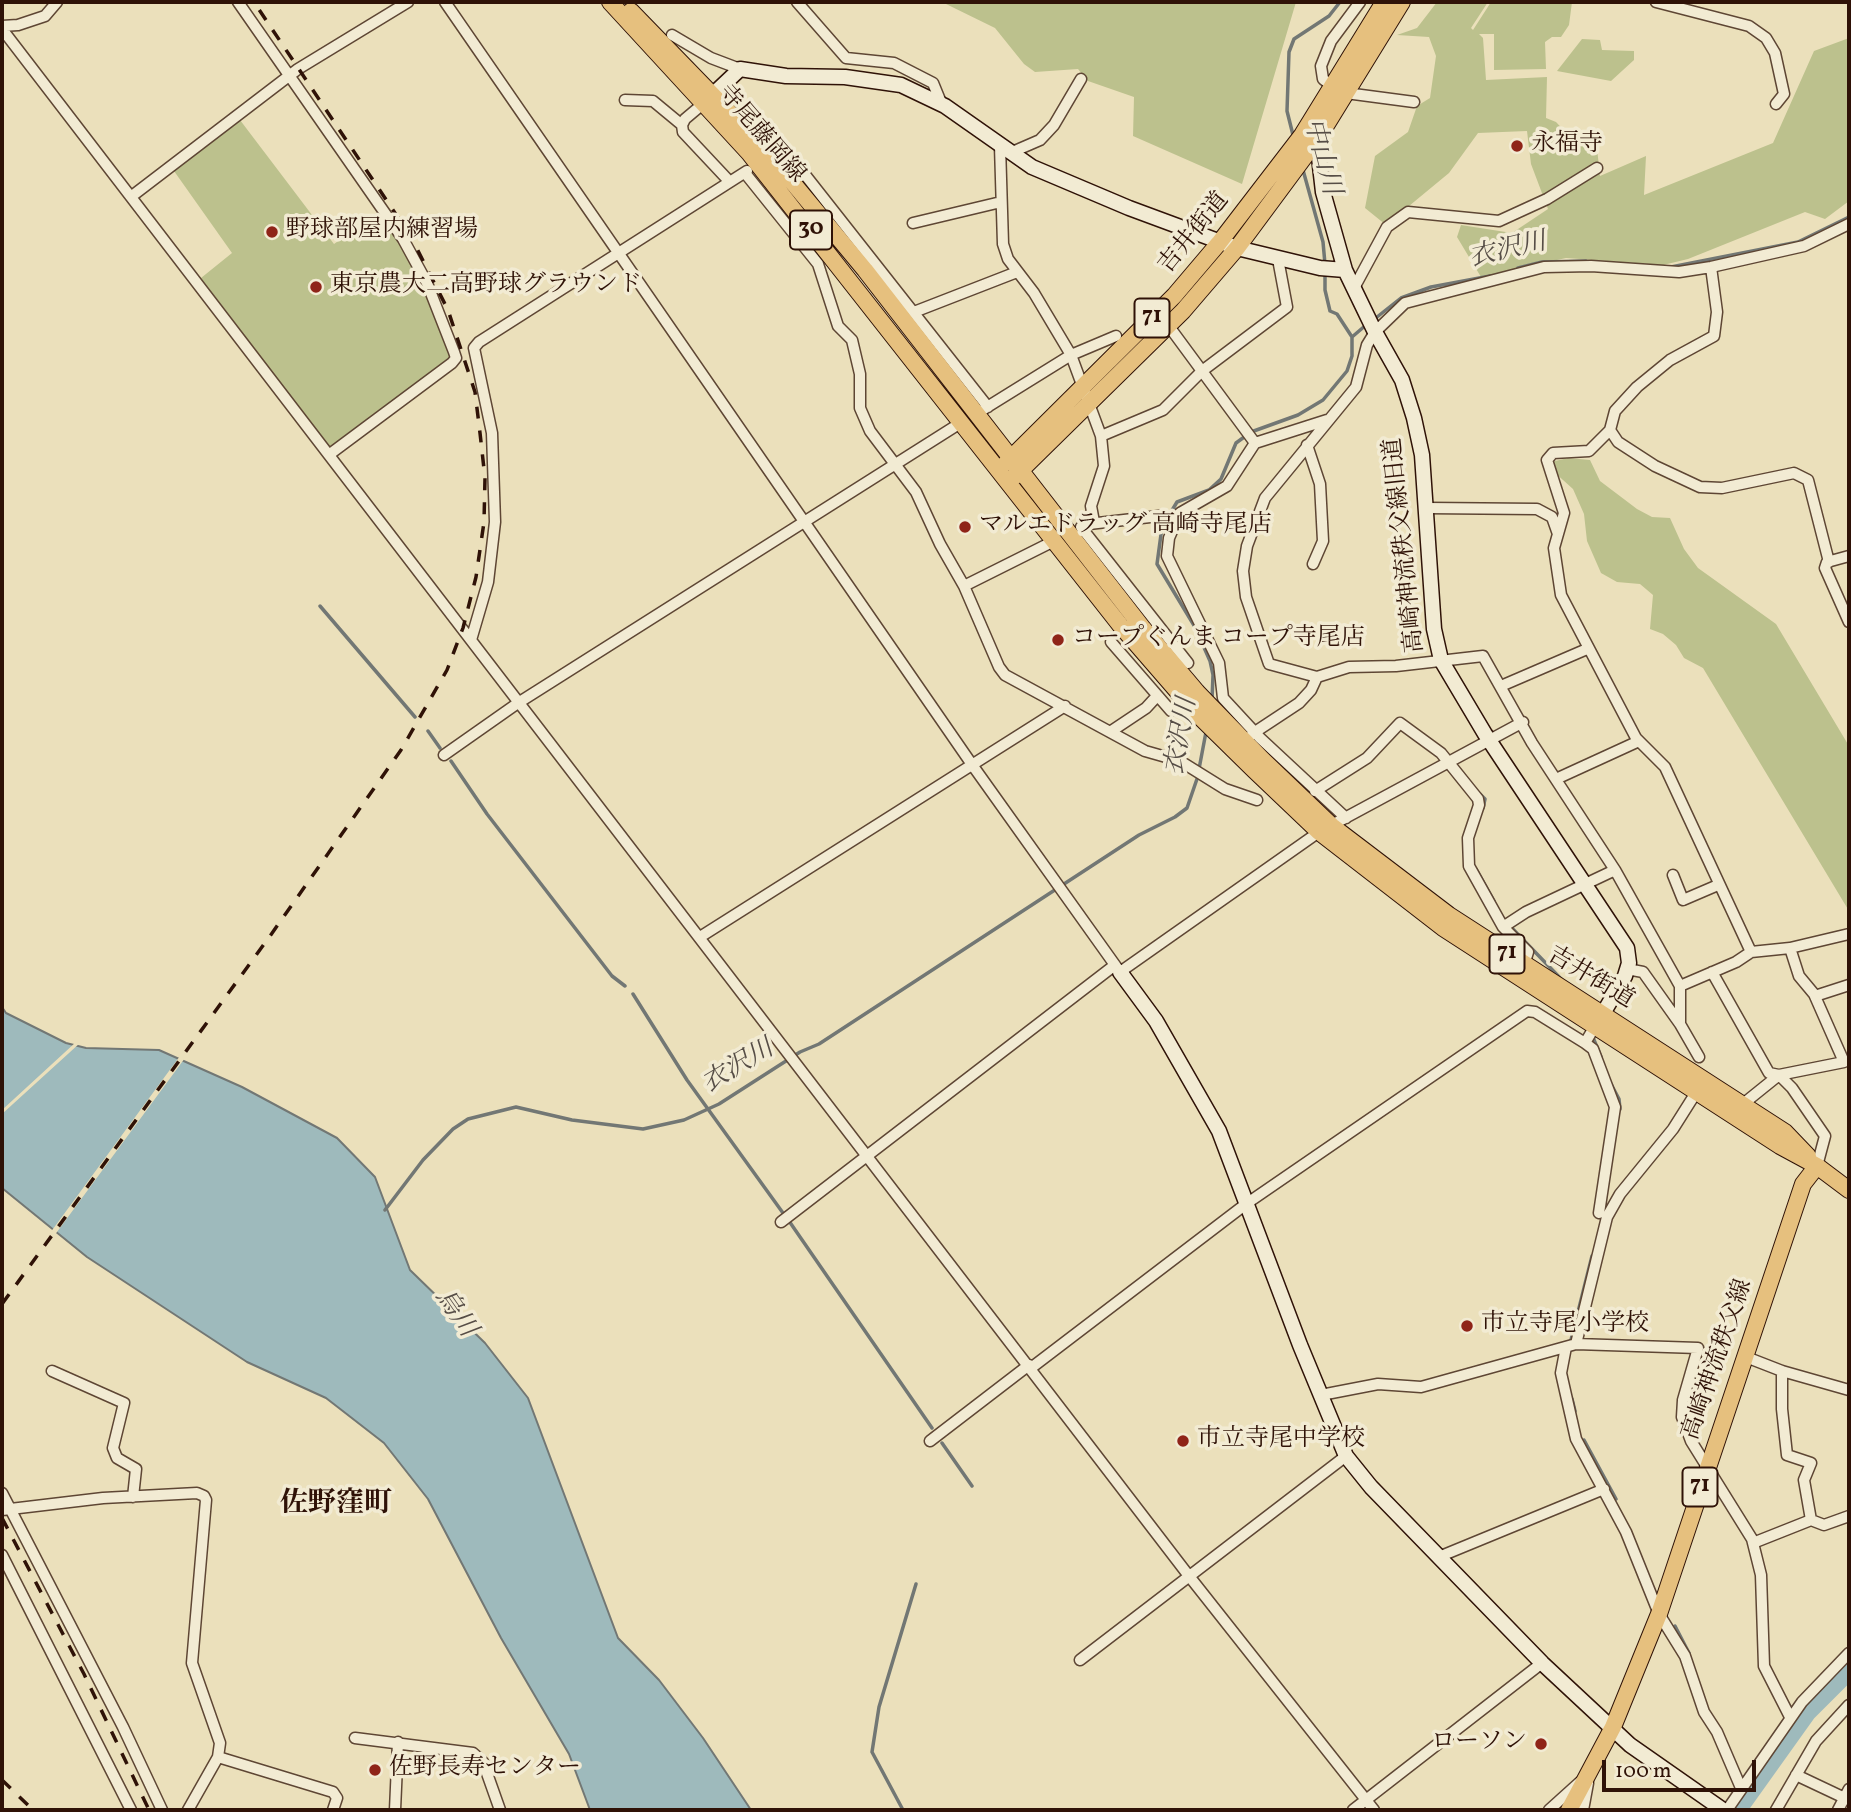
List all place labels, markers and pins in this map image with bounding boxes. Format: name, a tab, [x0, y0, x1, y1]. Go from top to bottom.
place label: 永福寺	[1531, 132, 1603, 160]
marker: 永福寺	[1509, 138, 1525, 154]
place label: 野球部屋内練習場	[286, 218, 478, 246]
marker: 野球部屋内練習場	[264, 224, 280, 240]
place label: 東京農大二高野球グラウンド	[330, 273, 642, 301]
marker: 東京農大二高野球グラウンド	[308, 279, 324, 295]
place label: マルエドラッグ 高崎寺尾店	[979, 513, 1272, 541]
marker: マルエドラッグ 高崎寺尾店	[957, 519, 973, 535]
place label: コープぐんま コープ寺尾店	[1072, 626, 1365, 654]
marker: コープぐんま コープ寺尾店	[1050, 632, 1066, 648]
place label: 市立寺尾小学校	[1481, 1312, 1649, 1340]
marker: 市立寺尾小学校	[1459, 1318, 1475, 1334]
place label: 市立寺尾中学校	[1197, 1427, 1365, 1455]
marker: 市立寺尾中学校	[1175, 1433, 1191, 1449]
place label: ローソン	[1431, 1730, 1527, 1758]
marker: ローソン	[1533, 1736, 1549, 1752]
place label: 佐野長寿センター	[389, 1756, 581, 1784]
marker: 佐野長寿センター	[367, 1762, 383, 1778]

